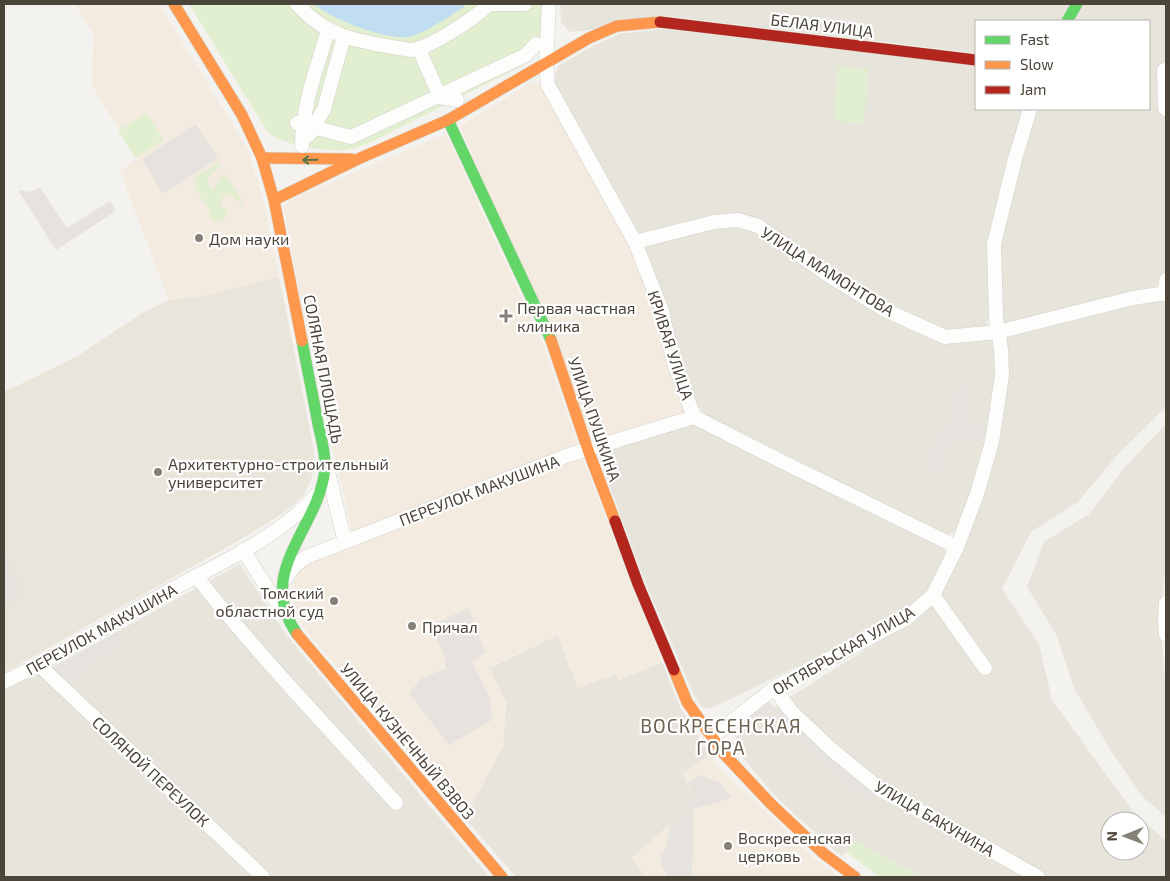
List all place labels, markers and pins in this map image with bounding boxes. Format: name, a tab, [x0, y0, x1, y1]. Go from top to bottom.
place label: Дом науки	[209, 229, 289, 249]
marker: Дом науки	[193, 232, 205, 244]
place label: Первая частная клиника	[517, 298, 636, 335]
marker: Первая частная клиника	[499, 309, 513, 323]
place label: Архитектурно-строительный университет	[168, 454, 389, 492]
marker: Архитектурно-строительный университет	[152, 466, 164, 478]
place label: Томский областной суд	[216, 583, 324, 621]
marker: Томский областной суд	[328, 595, 340, 607]
place label: Причал	[422, 617, 478, 636]
marker: Причал	[406, 620, 418, 632]
place label: Воскресенская церковь	[738, 828, 851, 865]
marker: Воскресенская церковь	[722, 840, 734, 852]

